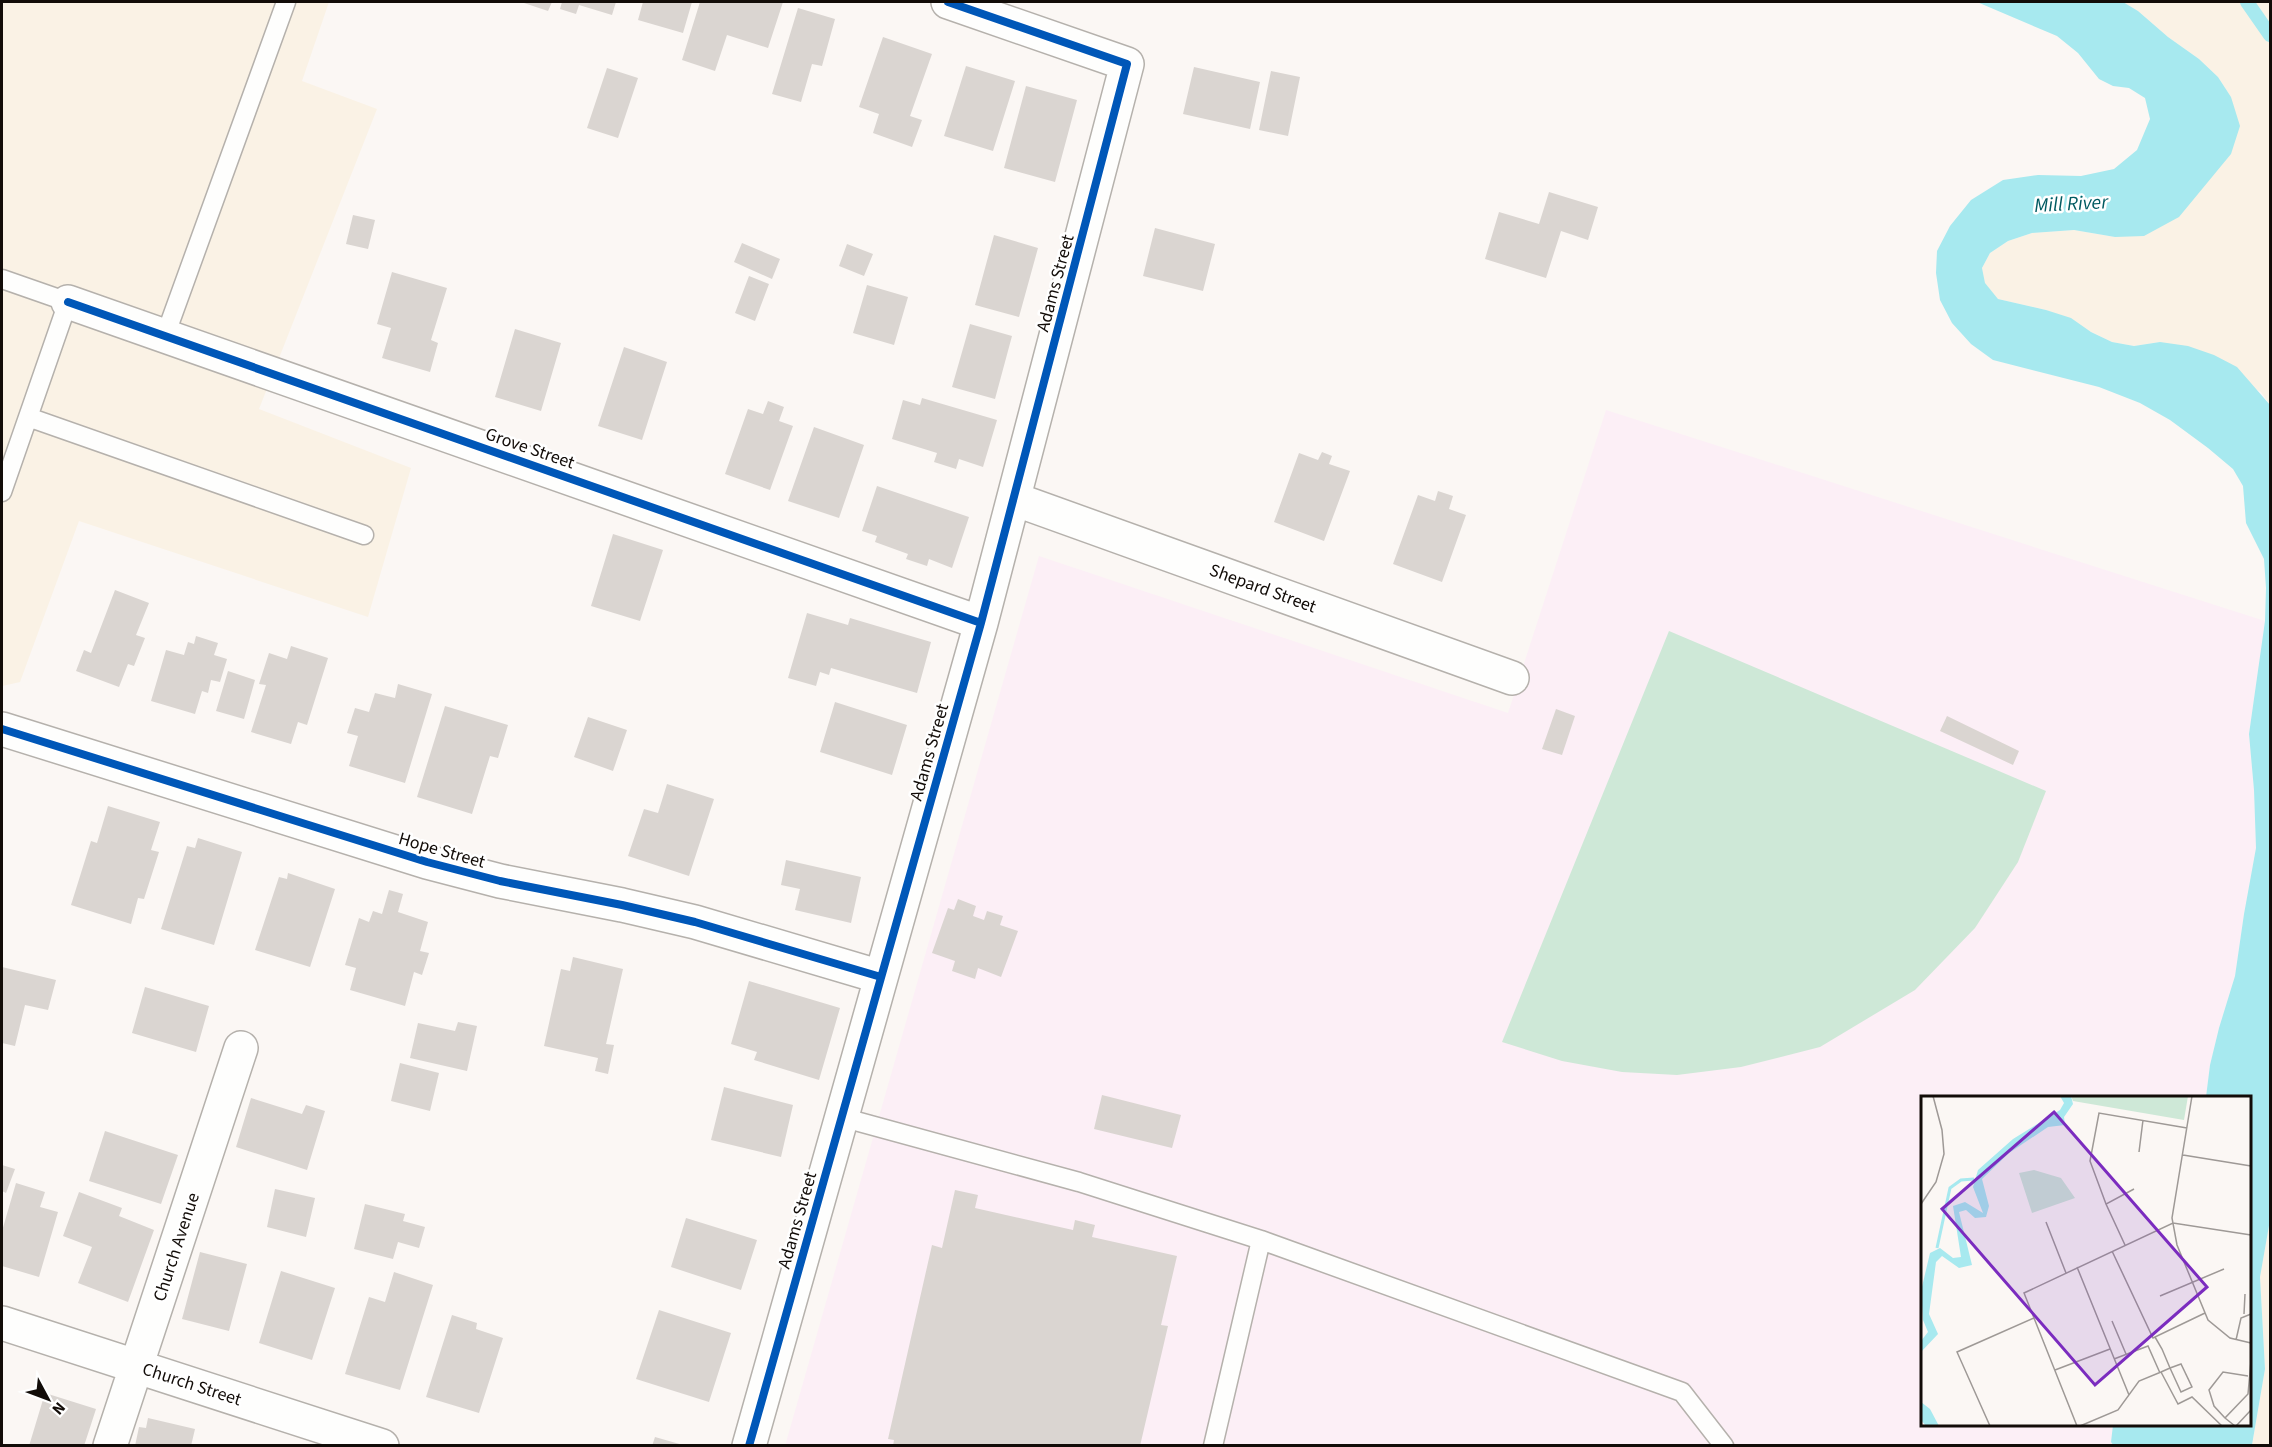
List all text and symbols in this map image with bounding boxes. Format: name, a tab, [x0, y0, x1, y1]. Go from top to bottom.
water label: Mill River	[2033, 188, 2110, 220]
street label: Adams Street	[1030, 232, 1080, 335]
street label: Grove Street	[482, 422, 578, 475]
street label: Shepard Street	[1206, 558, 1320, 619]
street label: Adams Street	[904, 701, 955, 804]
street label: Hope Street	[396, 826, 488, 875]
inset map	[1921, 1096, 2251, 1426]
street label: Adams Street	[772, 1169, 823, 1272]
street label: Church Avenue	[147, 1189, 206, 1305]
street label: Church Street	[139, 1357, 245, 1412]
north arrow	[18, 1369, 78, 1429]
text: N	[47, 1397, 70, 1419]

